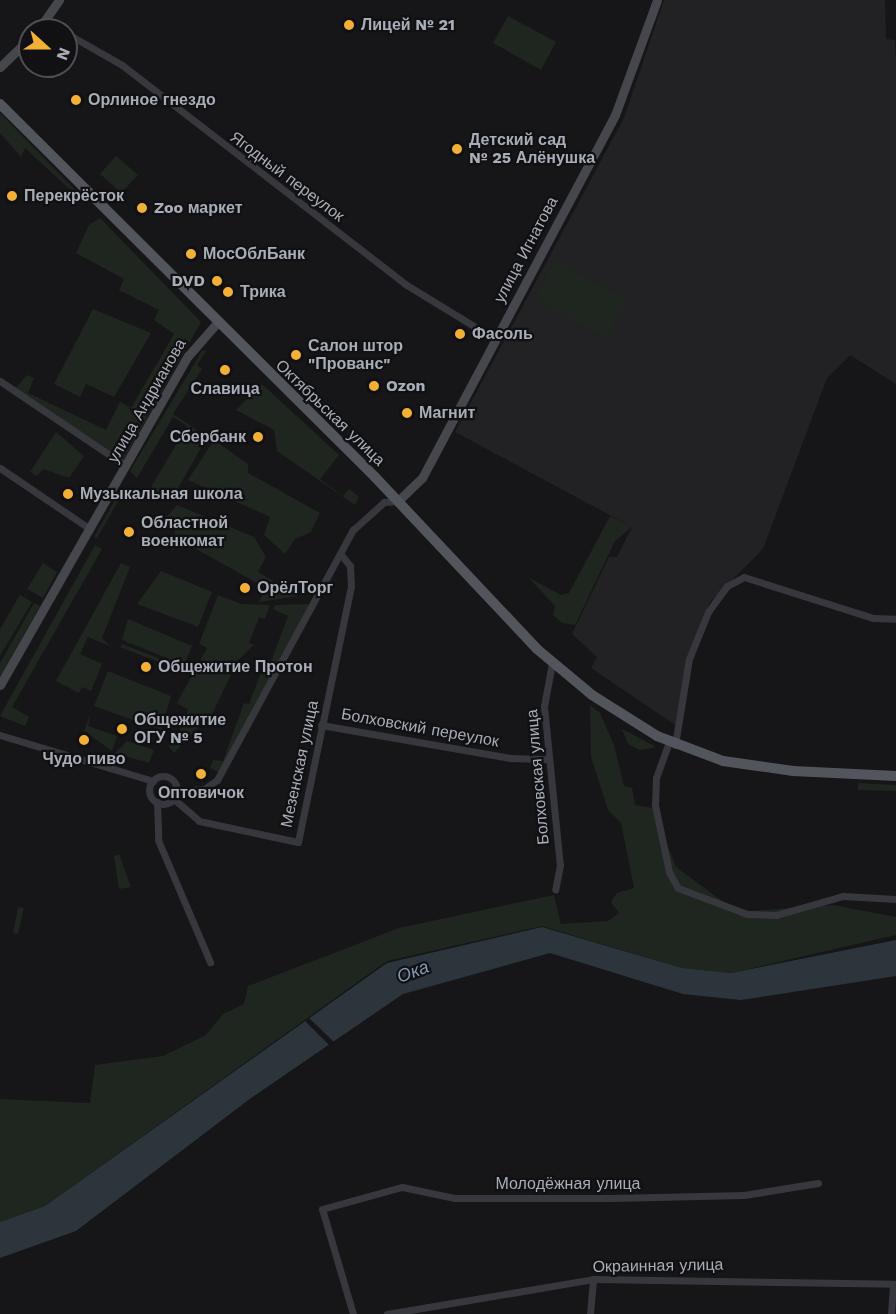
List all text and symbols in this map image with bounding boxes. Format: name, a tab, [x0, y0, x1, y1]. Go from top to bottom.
place label: Лицей № 21	[361, 15, 455, 35]
north arrow	[18, 18, 78, 78]
marker: Лицей № 21	[342, 18, 356, 32]
text: N	[52, 45, 74, 63]
place label: Орлиное гнездо	[88, 90, 216, 110]
marker: Орлиное гнездо	[69, 93, 83, 107]
street label: Ягодный переулок	[226, 128, 348, 226]
place label: Детский сад № 25 Алёнушка	[469, 130, 595, 168]
marker: Детский сад № 25 Алёнушка	[450, 142, 464, 156]
place label: Перекрёсток	[24, 186, 124, 206]
marker: Перекрёсток	[5, 189, 19, 203]
street label: улица Игнатова	[490, 194, 562, 306]
place label: Zoo маркет	[154, 198, 243, 218]
marker: Zoo маркет	[135, 201, 149, 215]
place label: МосОблБанк	[203, 244, 305, 264]
marker: МосОблБанк	[184, 247, 198, 261]
place label: DVD	[171, 271, 205, 291]
marker: DVD	[210, 274, 224, 288]
place label: Трика	[240, 282, 286, 302]
marker: Трика	[221, 285, 235, 299]
place label: Фасоль	[472, 324, 533, 344]
marker: Фасоль	[453, 327, 467, 341]
street label: улица Андрианова	[104, 336, 190, 466]
place label: Салон штор "Прованс"	[308, 336, 403, 374]
marker: Салон штор "Прованс"	[289, 348, 303, 362]
street label: Октябрьская улица	[271, 356, 389, 470]
marker: Славица	[218, 363, 232, 377]
place label: Ozon	[386, 376, 425, 396]
place label: Славица	[190, 379, 260, 399]
marker: Ozon	[367, 379, 381, 393]
place label: Магнит	[419, 403, 475, 423]
marker: Магнит	[400, 406, 414, 420]
place label: Сбербанк	[170, 427, 246, 447]
marker: Сбербанк	[251, 430, 265, 444]
place label: Музыкальная школа	[80, 484, 243, 504]
marker: Музыкальная школа	[61, 487, 75, 501]
place label: Областной военкомат	[141, 513, 228, 551]
marker: Областной военкомат	[122, 525, 136, 539]
place label: ОрёлТорг	[257, 578, 333, 598]
marker: ОрёлТорг	[238, 581, 252, 595]
place label: Общежитие Протон	[158, 657, 313, 677]
marker: Общежитие Протон	[139, 660, 153, 674]
street label: Мезенская улица	[277, 699, 323, 829]
street label: Болховский переулок	[340, 705, 500, 751]
street label: Болховская улица	[523, 709, 553, 845]
place label: Общежитие ОГУ № 5	[134, 710, 226, 748]
marker: Общежитие ОГУ № 5	[115, 722, 129, 736]
marker: Чудо пиво	[77, 733, 91, 747]
place label: Чудо пиво	[42, 749, 126, 769]
marker: Оптовичок	[194, 767, 208, 781]
place label: Оптовичок	[158, 783, 244, 803]
water label: Ока	[394, 956, 432, 988]
street label: Молодёжная улица	[496, 1174, 640, 1194]
street label: Окраинная улица	[592, 1255, 724, 1277]

